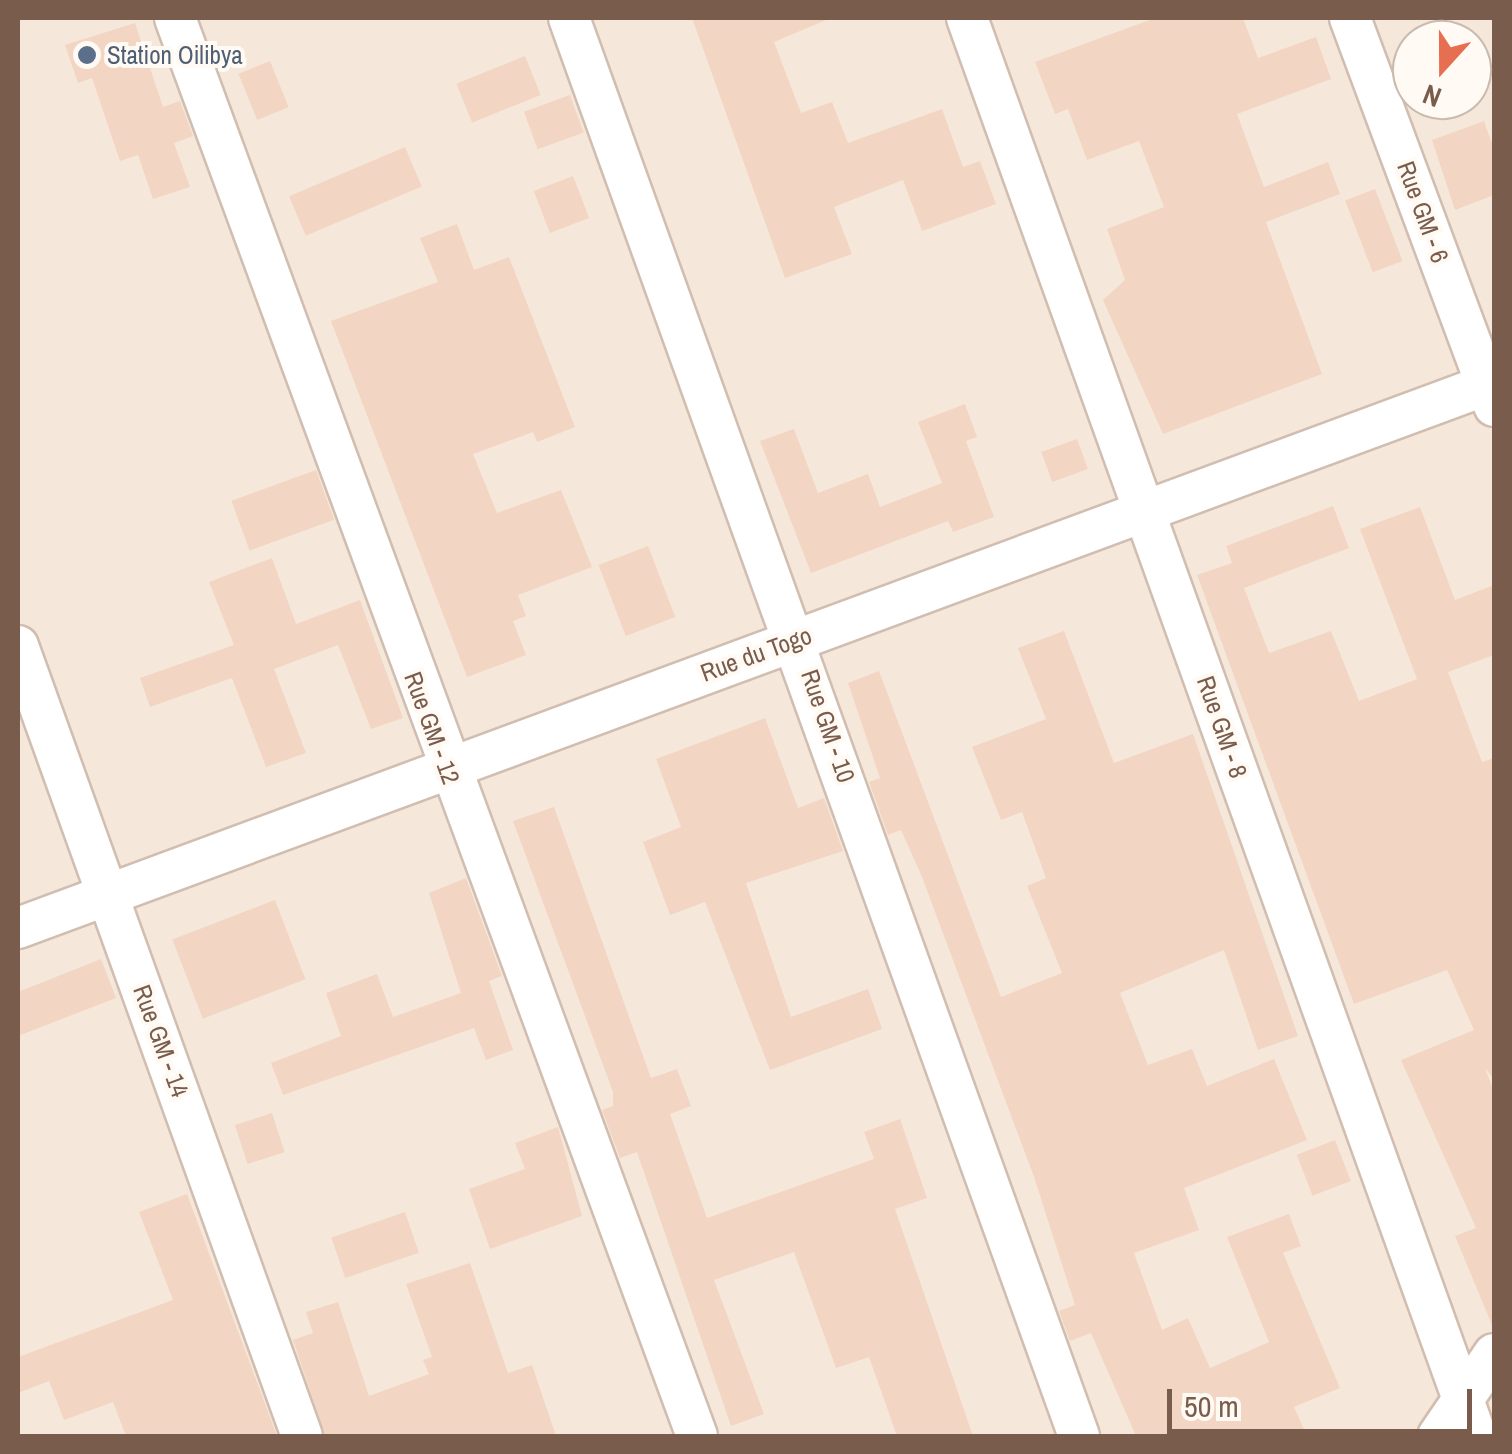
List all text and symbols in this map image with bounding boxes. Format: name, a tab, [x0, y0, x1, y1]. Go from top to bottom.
north arrow	[1392, 20, 1492, 120]
place label: Station Oilibya	[107, 40, 243, 70]
marker: Station Oilibya	[76, 44, 98, 66]
text: N	[1417, 75, 1447, 117]
street label: Rue GM - 6	[1391, 157, 1455, 267]
street label: Rue du Togo	[696, 620, 816, 688]
street label: Rue GM - 10	[795, 666, 861, 786]
street label: Rue GM - 12	[398, 668, 466, 788]
street label: Rue GM - 8	[1191, 672, 1253, 782]
street label: Rue GM - 14	[127, 981, 195, 1101]
scale bar	[1172, 1369, 1477, 1431]
text: 50 m	[1184, 1386, 1239, 1426]

